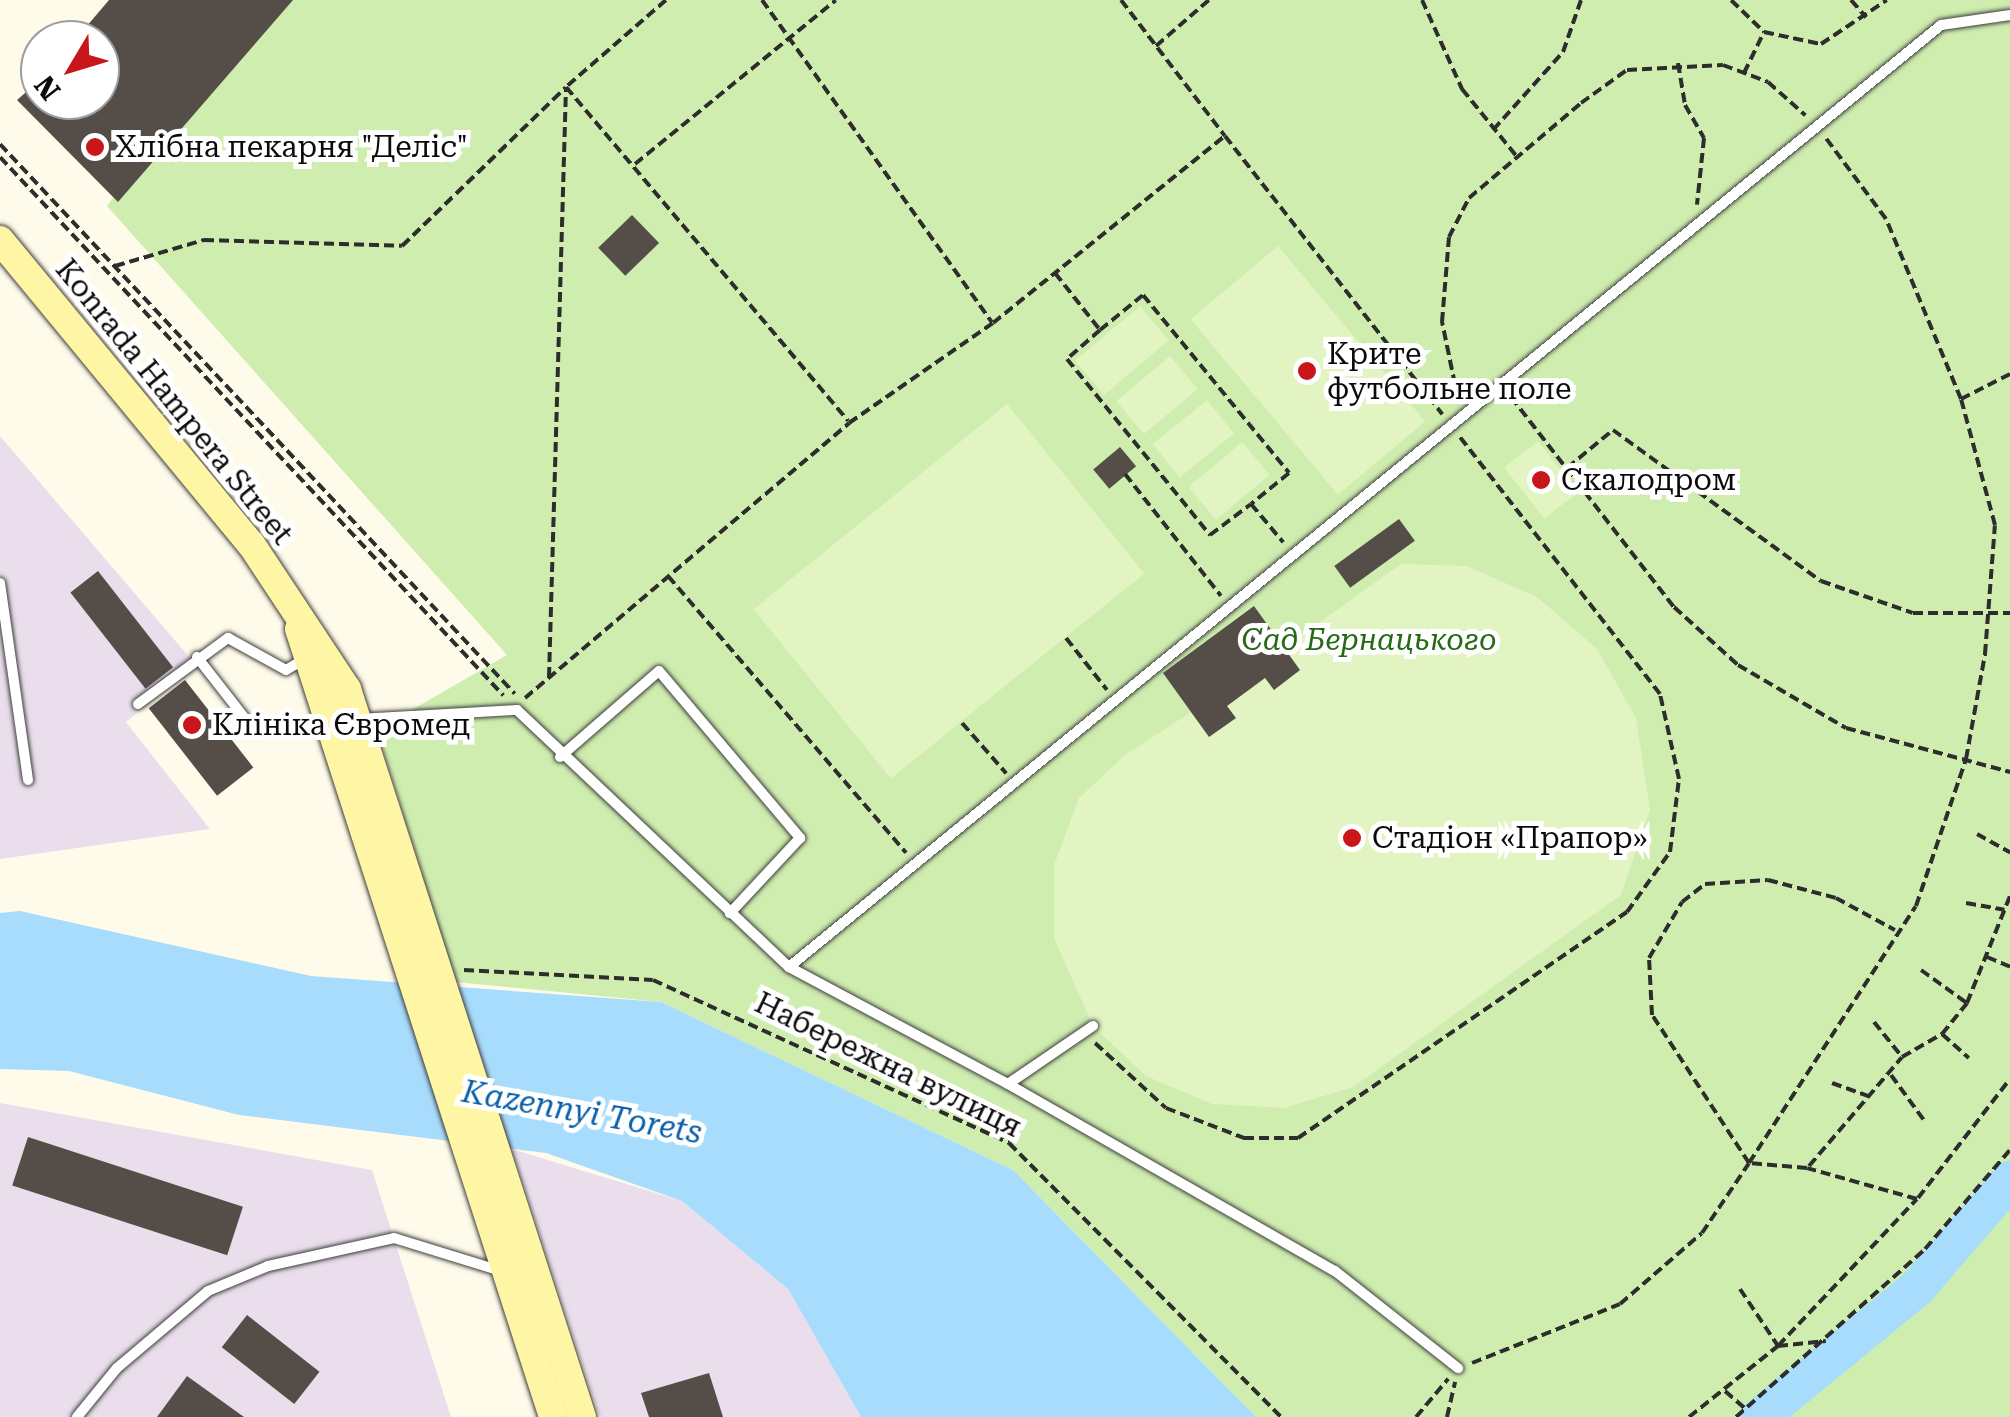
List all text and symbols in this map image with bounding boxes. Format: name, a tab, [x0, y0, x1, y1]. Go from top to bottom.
north arrow	[20, 20, 120, 120]
text: N	[28, 69, 67, 106]
place label: Хлібна пекарня "Деліс"	[115, 129, 468, 165]
marker: Хлібна пекарня "Деліс"	[84, 136, 106, 158]
street label: Konrada Hampera Street	[48, 252, 300, 552]
place label: Крите футбольне поле	[1327, 336, 1571, 406]
marker: Крите футбольне поле	[1296, 360, 1318, 382]
place label: Скалодром	[1561, 462, 1736, 498]
marker: Скалодром	[1530, 469, 1552, 491]
park label: Сад Бернацького	[1242, 622, 1496, 658]
place label: Клініка Євромед	[212, 707, 470, 743]
marker: Клініка Євромед	[181, 714, 203, 736]
place label: Стадіон «Прапор»	[1372, 820, 1647, 856]
marker: Стадіон «Прапор»	[1341, 827, 1363, 849]
street label: Набережна вулиця	[749, 985, 1027, 1145]
water label: Kazennyi Torets	[459, 1072, 705, 1152]

